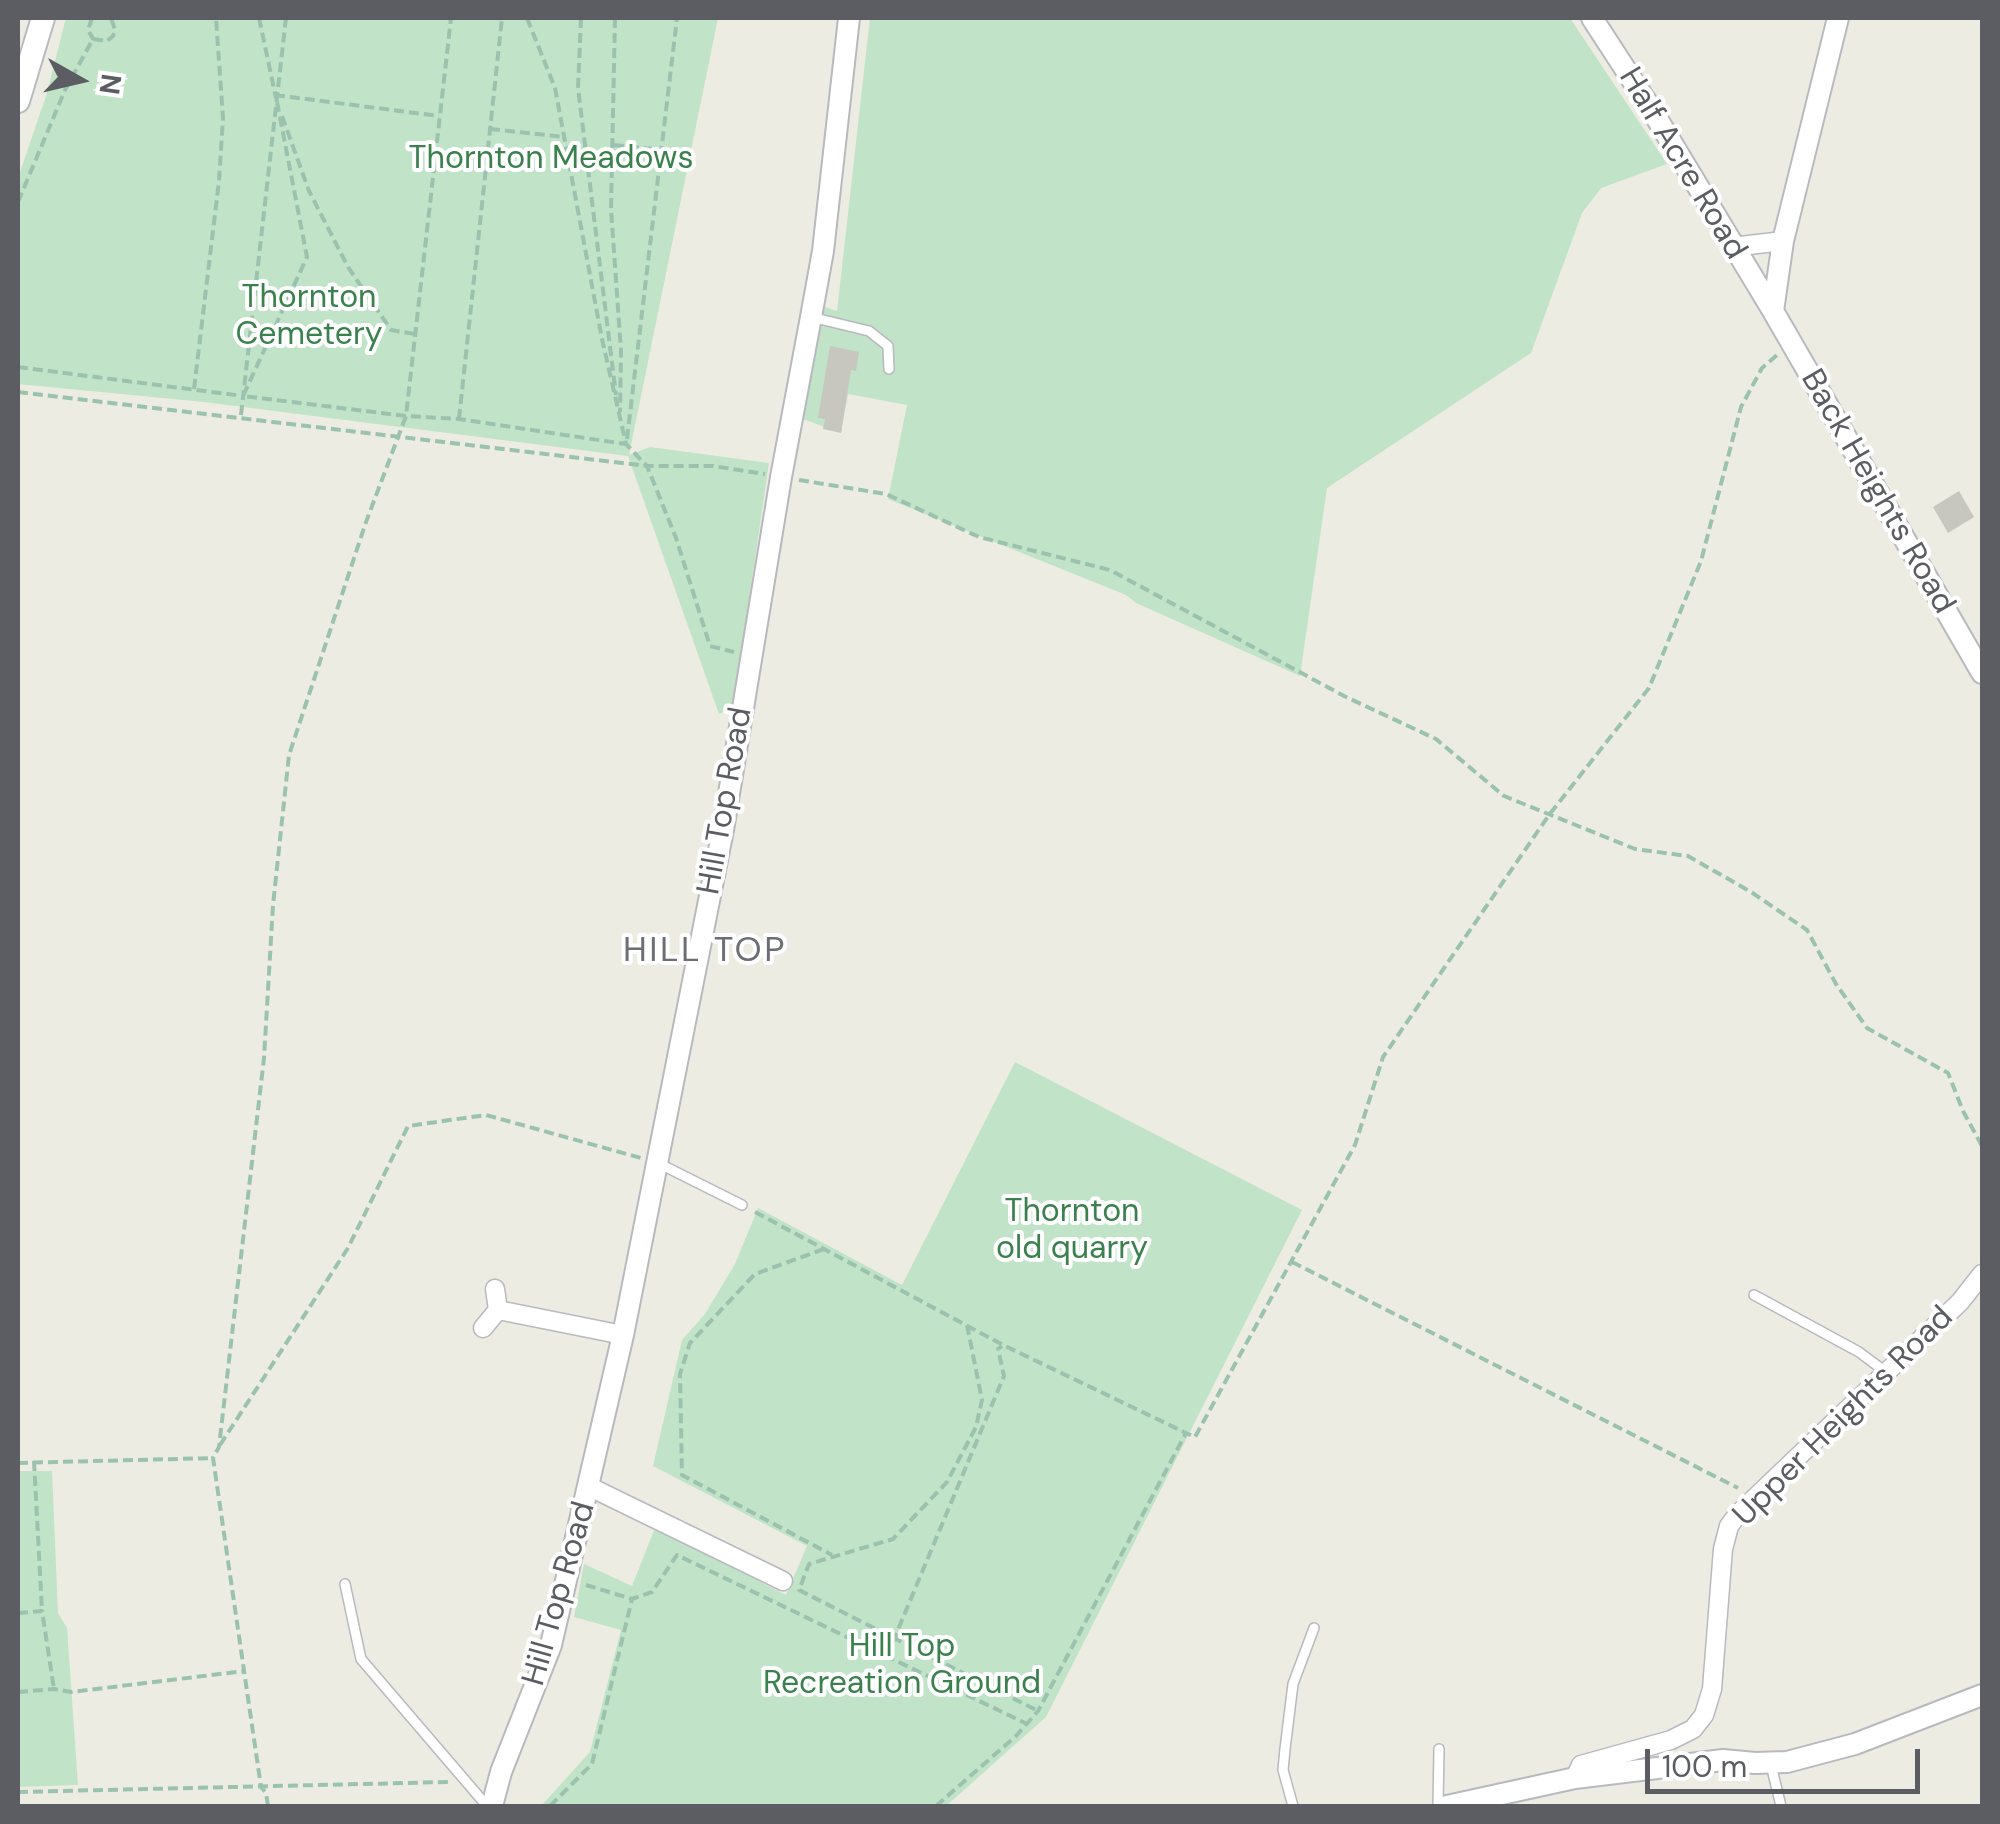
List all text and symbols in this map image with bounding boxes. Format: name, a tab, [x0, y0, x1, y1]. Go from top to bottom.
north arrow	[30, 30, 130, 130]
street label: Half Acre Road	[1610, 61, 1754, 267]
text: N	[90, 72, 130, 97]
park label: Thornton Meadows	[409, 141, 693, 179]
park label: Thornton Cemetery	[235, 280, 383, 355]
street label: Back Heights Road	[1792, 363, 1962, 621]
street label: Hill Top Road	[691, 704, 761, 898]
district label: HILL TOP	[623, 931, 787, 973]
park label: Thornton old quarry	[996, 1194, 1148, 1269]
street label: Upper Heights Road	[1726, 1299, 1962, 1535]
street label: Hill Top Road	[515, 1498, 605, 1690]
park label: Hill Top Recreation Ground	[763, 1629, 1041, 1704]
scale bar	[1650, 1729, 1925, 1791]
text: 100 m	[1662, 1747, 1747, 1786]

